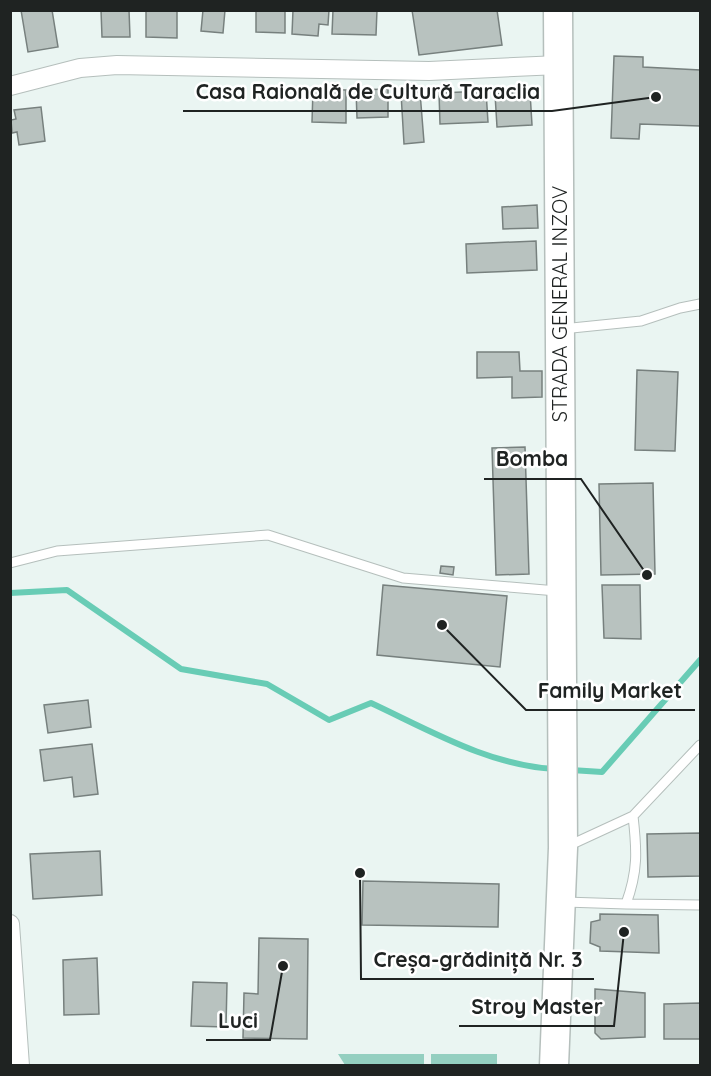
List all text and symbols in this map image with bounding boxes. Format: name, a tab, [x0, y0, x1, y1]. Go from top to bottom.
callout: Casa Raională de Cultură Taraclia	[183, 72, 552, 111]
text: Casa Raională de Cultură Taraclia	[196, 78, 540, 104]
street label: STRADA GENERAL INZOV	[547, 186, 572, 422]
callout: Bomba	[484, 440, 581, 479]
text: Bomba	[496, 445, 568, 471]
callout: Family Market	[526, 671, 695, 710]
text: Family Market	[538, 677, 682, 703]
callout: Creșa-grădiniță Nr. 3	[361, 940, 594, 979]
text: Creșa-grădiniță Nr. 3	[374, 946, 582, 974]
callout: Stroy Master	[459, 987, 614, 1026]
text: Stroy Master	[471, 993, 603, 1019]
callout: Luci	[206, 1001, 270, 1040]
text: Luci	[218, 1007, 258, 1033]

